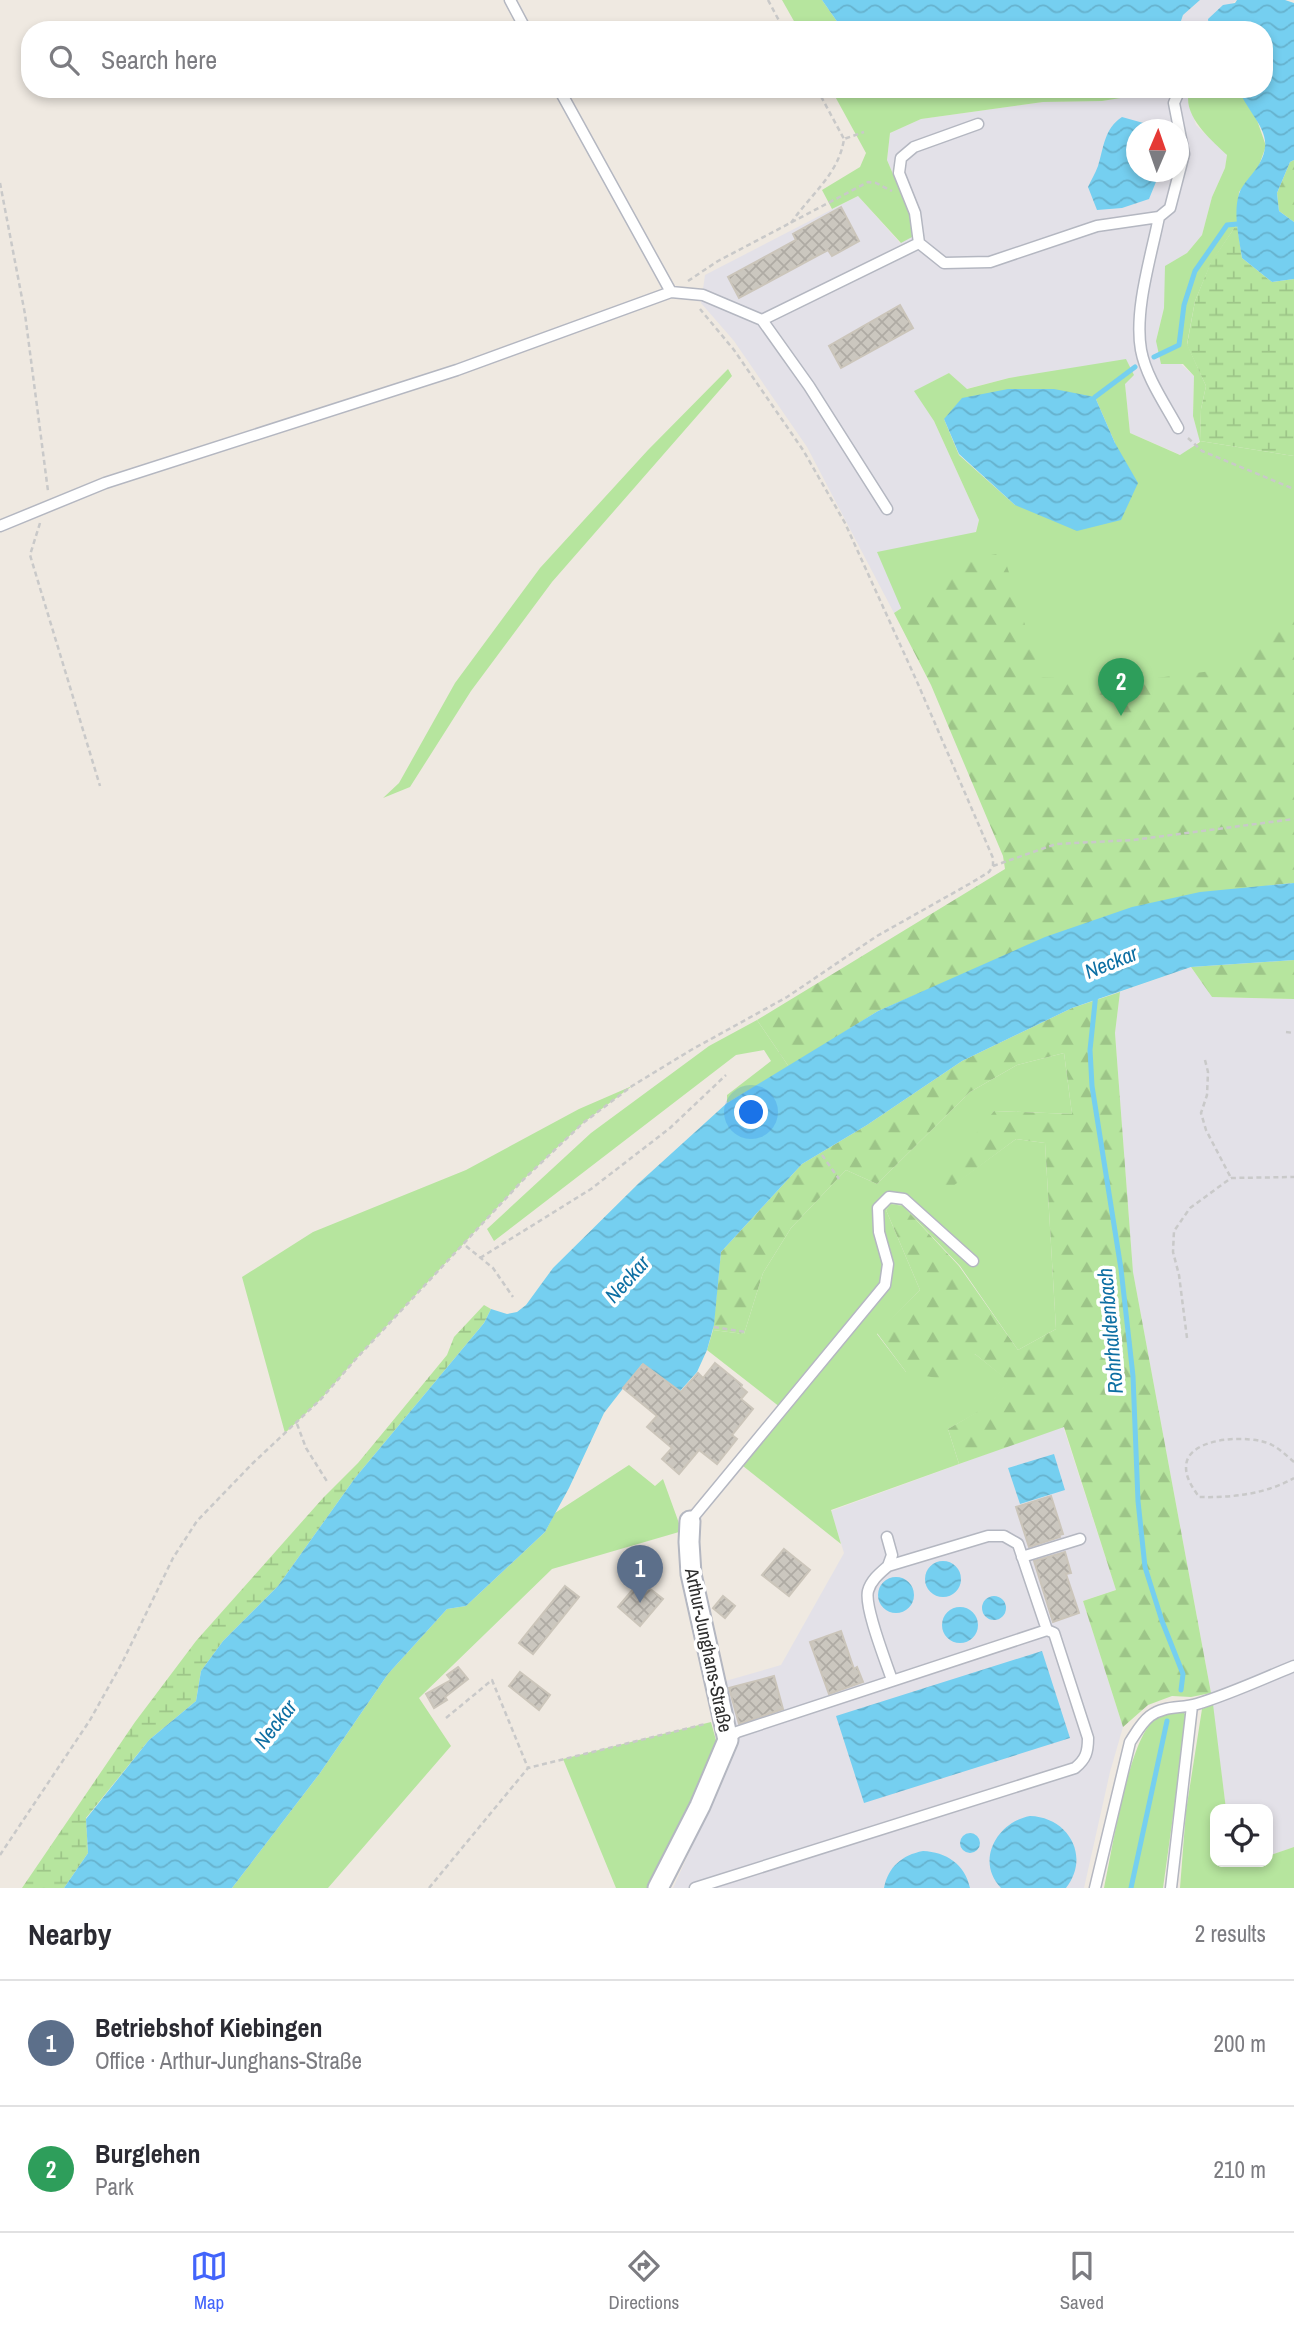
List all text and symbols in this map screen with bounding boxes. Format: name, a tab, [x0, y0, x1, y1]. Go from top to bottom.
search box	[21, 21, 1273, 98]
icon: search	[45, 41, 83, 79]
text: Search here	[101, 42, 217, 77]
north arrow	[1126, 119, 1189, 182]
pin: 2	[1098, 658, 1144, 716]
water label: Neckar	[1080, 938, 1143, 986]
your location	[734, 1095, 768, 1129]
water label: Neckar	[598, 1248, 657, 1309]
water label: Rohrhaldenbach	[1090, 1267, 1130, 1395]
pin: 1	[617, 1545, 663, 1603]
street label: Arthur-Junghans-Straße	[679, 1565, 739, 1734]
water label: Neckar	[247, 1693, 304, 1754]
map controls	[1210, 1804, 1273, 1867]
button: locate	[1210, 1804, 1273, 1867]
text: Nearby	[28, 1914, 111, 1954]
text: 2 results	[1195, 1918, 1266, 1949]
text: Betriebshof Kiebingen	[95, 2010, 322, 2045]
text: 1	[46, 2028, 56, 2059]
text: 200 m	[1214, 2028, 1266, 2059]
text: Office · Arthur-Junghans-Straße	[95, 2045, 362, 2076]
text: Burglehen	[95, 2136, 200, 2171]
text: 2	[46, 2154, 56, 2185]
text: 210 m	[1214, 2154, 1266, 2185]
text: Park	[95, 2171, 134, 2202]
tab: Map	[190, 2247, 228, 2315]
tab: Directions	[608, 2247, 679, 2315]
tab: Saved	[1060, 2247, 1104, 2315]

